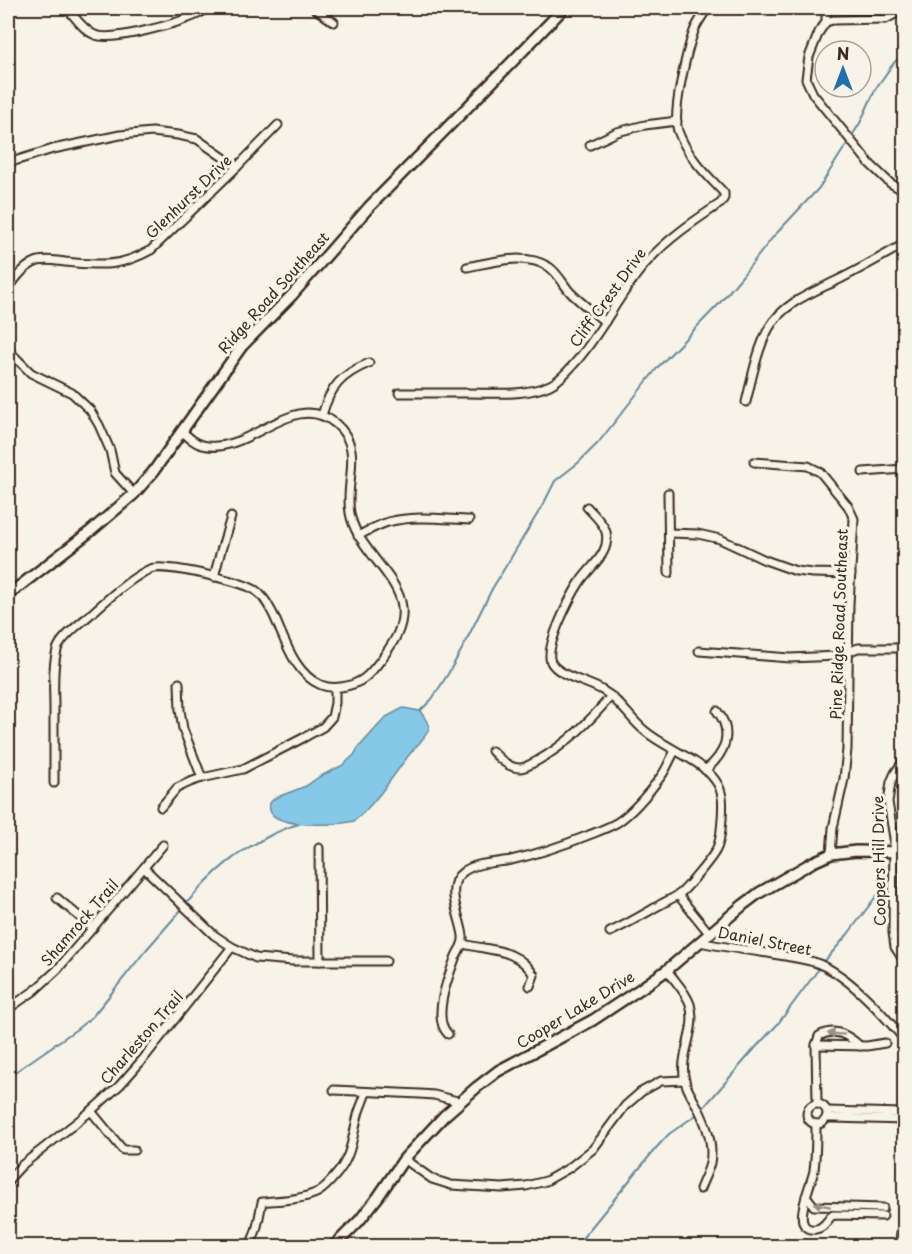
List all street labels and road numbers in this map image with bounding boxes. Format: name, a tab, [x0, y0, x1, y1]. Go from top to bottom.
street label: Glenhurst Drive	[140, 149, 236, 243]
street label: Ridge Road Southeast	[212, 226, 334, 358]
street label: Cliff Crest Drive	[563, 243, 651, 351]
street label: Pine Ridge Road Southeast	[823, 528, 853, 720]
street label: Coopers Hill Drive	[865, 796, 891, 926]
street label: Shamrock Trail	[35, 874, 123, 970]
street label: Daniel Street	[716, 920, 814, 960]
street label: Cooper Lake Drive	[512, 965, 638, 1053]
street label: Charleston Trail	[94, 985, 188, 1089]

